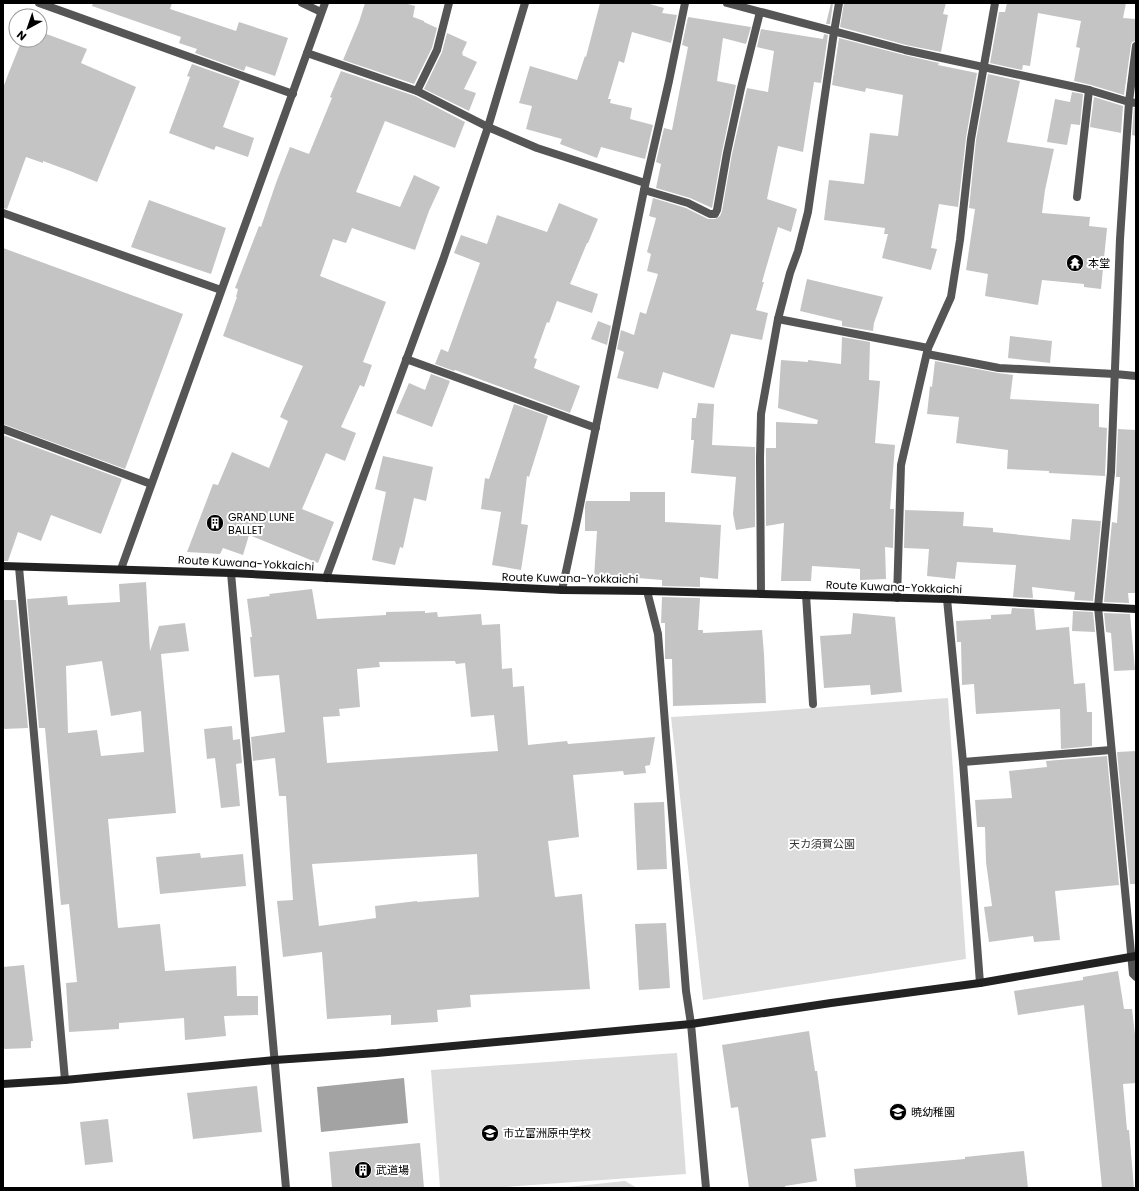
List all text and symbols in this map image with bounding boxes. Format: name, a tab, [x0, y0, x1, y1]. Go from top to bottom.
north arrow	[8, 8, 48, 48]
text: N	[13, 27, 30, 44]
temple icon: 本堂	[1065, 253, 1085, 273]
place label: 本堂	[1088, 255, 1110, 271]
place label: GRAND LUNE BALLET	[228, 509, 295, 538]
building icon: GRAND LUNE BALLET	[205, 513, 225, 533]
street label: Route Kuwana-Yokkaichi	[177, 551, 315, 575]
street label: Route Kuwana-Yokkaichi	[502, 569, 639, 587]
street label: Route Kuwana-Yokkaichi	[826, 577, 963, 597]
park label: 天カ須賀公園	[789, 836, 855, 852]
school or university icon: 暁幼稚園	[888, 1102, 908, 1122]
place label: 暁幼稚園	[911, 1104, 955, 1120]
school or university icon: 市立富洲原中学校	[480, 1123, 500, 1143]
place label: 市立富洲原中学校	[503, 1125, 591, 1141]
building icon: 武道場	[353, 1160, 373, 1180]
place label: 武道場	[376, 1162, 409, 1178]

